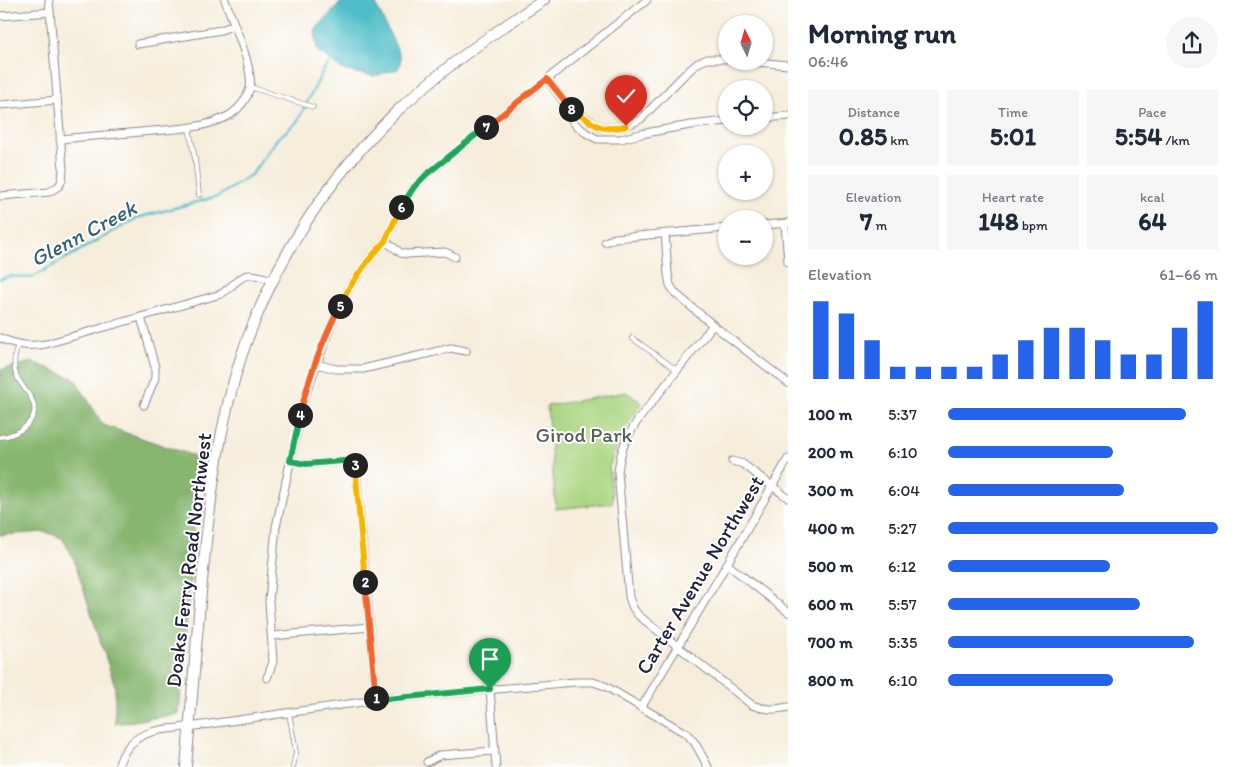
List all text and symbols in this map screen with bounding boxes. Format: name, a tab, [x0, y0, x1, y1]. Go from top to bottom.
north arrow	[718, 15, 772, 70]
map controls	[718, 15, 773, 265]
text: Morning run	[808, 16, 956, 50]
button: share	[1166, 17, 1218, 69]
text: 06:46	[808, 52, 848, 71]
pin	[605, 75, 647, 126]
button: locate	[718, 80, 773, 135]
icon: check	[612, 82, 640, 110]
pin: 8	[558, 96, 584, 122]
text: 8	[568, 101, 575, 118]
text: Distance	[847, 104, 900, 121]
text: Time	[998, 104, 1028, 121]
text: Pace	[1138, 104, 1166, 121]
pin: 7	[474, 114, 498, 140]
text: 7	[483, 119, 490, 136]
text: 0.85	[839, 121, 887, 151]
text: 5:01	[990, 121, 1036, 151]
text: 5:54	[1115, 121, 1162, 151]
text: km	[887, 132, 909, 149]
text: /km	[1162, 132, 1190, 149]
button: +	[718, 145, 773, 200]
text: Elevation	[846, 189, 901, 206]
text: Heart rate	[982, 189, 1044, 206]
text: kcal	[1140, 189, 1165, 206]
water label: Glenn Creek	[26, 193, 142, 273]
pin: 6	[388, 194, 414, 220]
text: 6	[398, 199, 405, 216]
text: 7	[860, 206, 872, 236]
text: 148	[978, 206, 1019, 236]
text: 64	[1138, 206, 1166, 236]
button: −	[718, 210, 773, 265]
text: m	[872, 217, 887, 234]
text: bpm	[1019, 217, 1048, 234]
text: Elevation	[808, 265, 872, 284]
text: 61–66 m	[1159, 265, 1218, 284]
pin: 5	[328, 294, 352, 318]
text: 5	[337, 298, 344, 315]
pin: 4	[288, 402, 312, 428]
text: 100 m	[808, 405, 852, 424]
text: 5:37	[888, 405, 917, 424]
text: 4	[296, 407, 305, 424]
park label: Girod Park	[536, 422, 633, 447]
street label: Doaks Ferry Road Northwest	[160, 431, 217, 689]
text: 200 m	[808, 443, 853, 462]
text: 6:10	[888, 443, 918, 462]
pin: 3	[342, 452, 368, 478]
text: 3	[352, 457, 359, 474]
street label: Carter Avenue Northwest	[630, 471, 769, 679]
text: 300 m	[808, 481, 854, 500]
text: 6:04	[888, 481, 920, 500]
text: 400 m	[808, 519, 854, 538]
text: 5:27	[888, 519, 917, 538]
text: 500 m	[808, 557, 853, 576]
text: 6:12	[888, 557, 916, 576]
pin: 2	[352, 570, 378, 594]
text: 2	[362, 574, 369, 591]
text: 600 m	[808, 595, 853, 614]
text: 5:57	[888, 595, 917, 614]
text: 700 m	[808, 633, 853, 652]
text: 5:35	[888, 633, 917, 652]
pin	[469, 638, 511, 689]
icon: arrive	[476, 645, 504, 673]
text: 800 m	[808, 671, 854, 690]
text: 6:10	[888, 671, 918, 690]
pin: 1	[364, 686, 388, 710]
text: 1	[373, 690, 380, 707]

